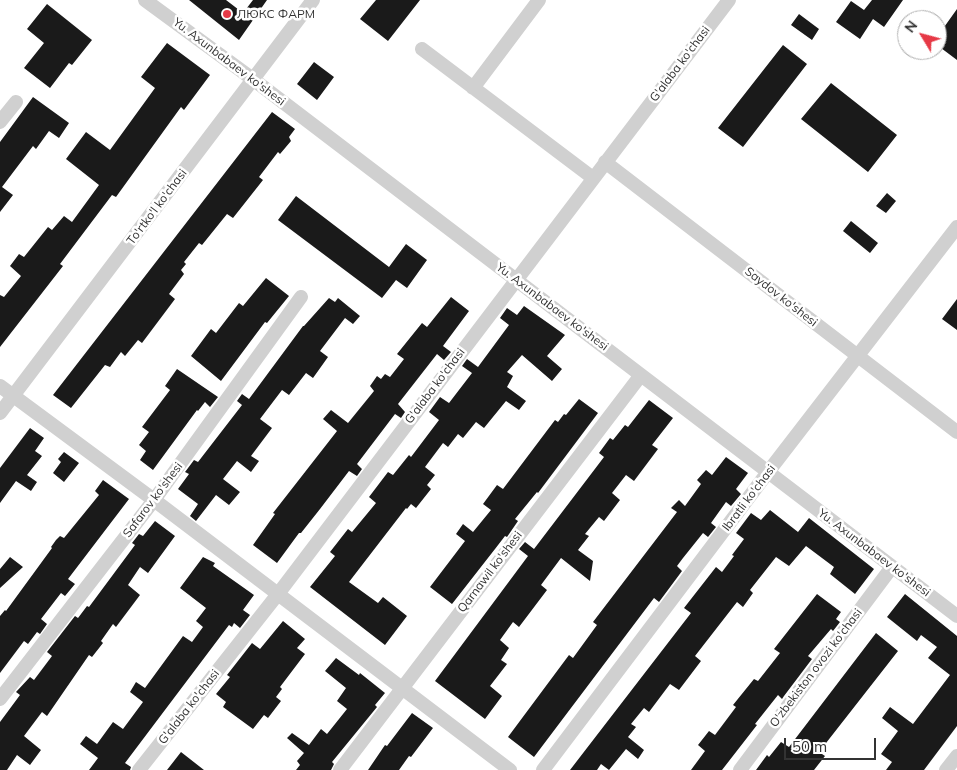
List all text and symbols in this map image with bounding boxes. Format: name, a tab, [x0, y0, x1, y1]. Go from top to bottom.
place label: ЛЮКС ФАРМ	[237, 7, 315, 21]
marker: ЛЮКС ФАРМ	[221, 8, 233, 20]
north arrow	[897, 10, 947, 60]
street label: Yu. Axunbabaev ko'shesi	[170, 15, 288, 109]
text: N	[900, 17, 921, 36]
street label: G'alaba ko'chasi	[647, 23, 713, 105]
street label: To'rtko'l ko'chasi	[124, 166, 190, 248]
street label: Yu. Axunbabaev ko'shesi	[493, 260, 611, 354]
street label: Saydov ko'shesi	[742, 264, 820, 330]
street label: G'alaba ko'chasi	[402, 345, 468, 427]
street label: Safarov ko'shesi	[120, 460, 186, 540]
street label: Ibratli ko'chasi	[719, 462, 779, 534]
street label: Yu. Axunbabaev ko'shesi	[815, 506, 933, 600]
street label: Qarnawil ko'shesi	[455, 528, 525, 616]
street label: O'zbekiston ovozi ko'chasi	[767, 606, 865, 730]
street label: G'alaba ko'chasi	[155, 667, 223, 747]
scale bar	[787, 728, 880, 760]
text: 50 m	[792, 737, 827, 756]

